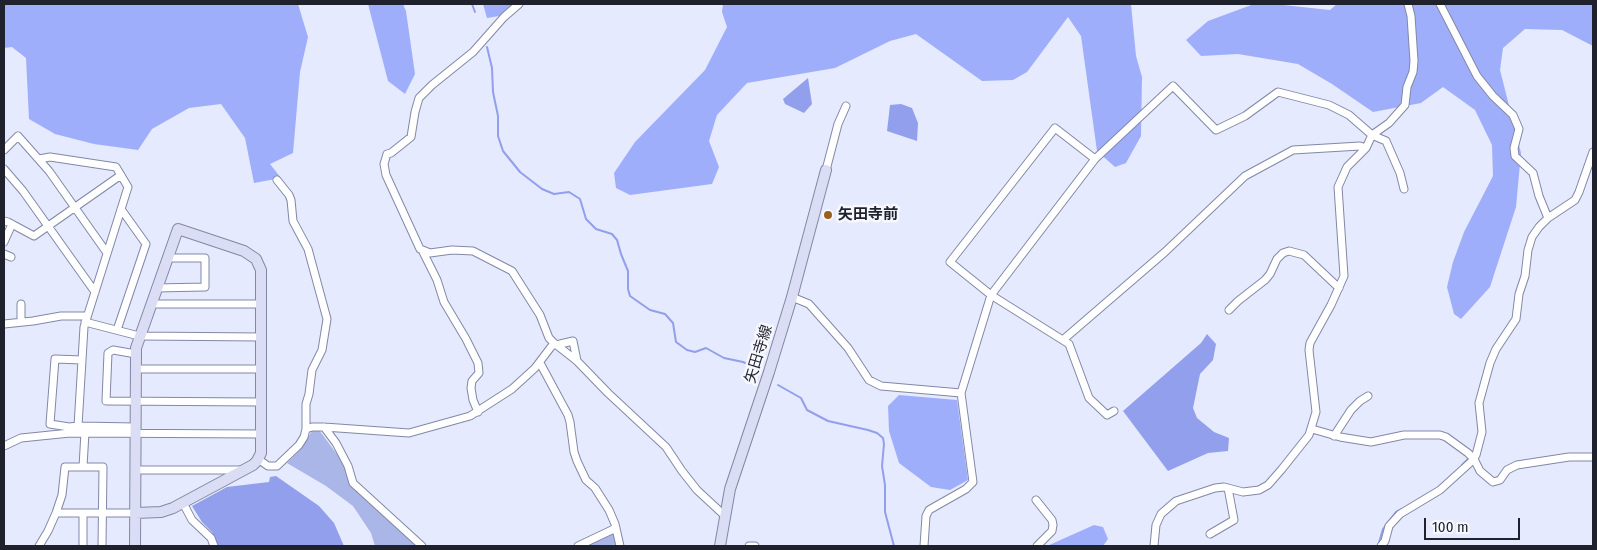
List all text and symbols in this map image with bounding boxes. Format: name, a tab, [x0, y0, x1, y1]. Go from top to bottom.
place label: 矢田寺前	[838, 206, 898, 224]
marker: 矢田寺前	[822, 209, 834, 221]
street label: 矢田寺線	[742, 323, 776, 385]
scale bar	[1427, 508, 1523, 540]
text: 100 m	[1432, 518, 1469, 536]

